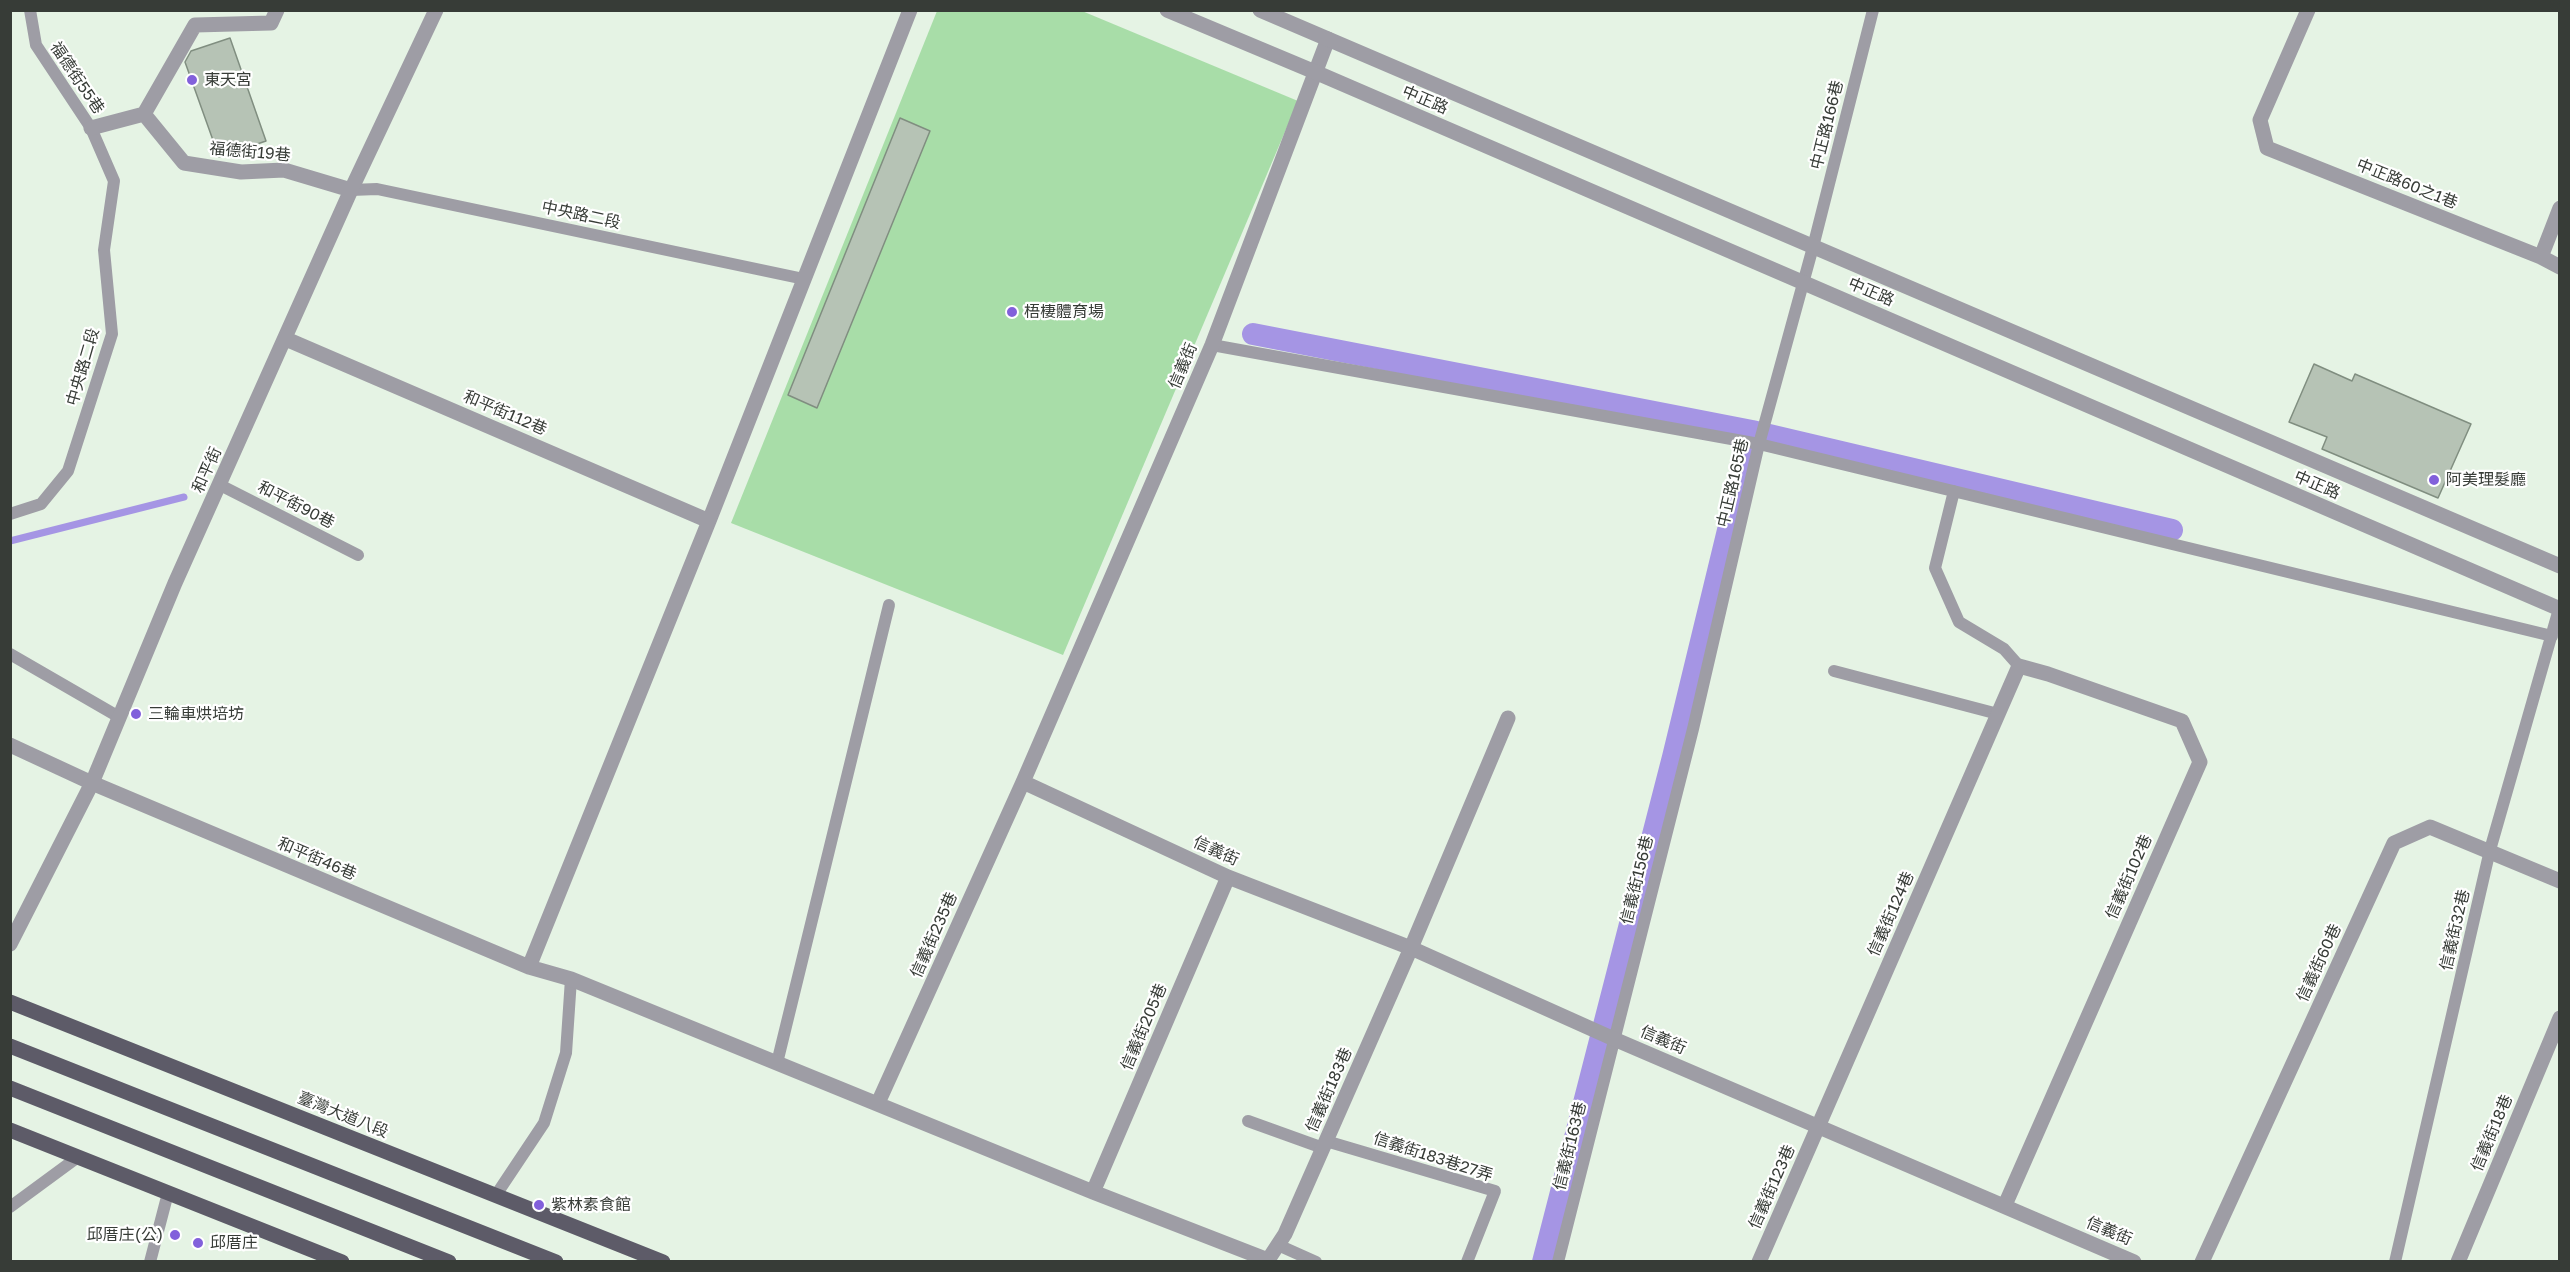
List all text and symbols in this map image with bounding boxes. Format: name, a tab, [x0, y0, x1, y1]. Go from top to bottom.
street label: 福德街55巷	[46, 38, 108, 118]
place label: 東天宮	[204, 70, 252, 90]
marker: 東天宮	[185, 73, 199, 87]
street label: 中正路166巷	[1807, 78, 1847, 172]
street label: 中正路	[1399, 82, 1451, 118]
street label: 福德街19巷	[209, 139, 291, 165]
street label: 中正路60之1巷	[2354, 155, 2460, 213]
street label: 中央路二段	[540, 197, 622, 233]
street label: 中正路	[1845, 274, 1897, 310]
place label: 梧棲體育場	[1024, 302, 1104, 322]
marker: 梧棲體育場	[1005, 305, 1019, 319]
street label: 中央路二段	[63, 326, 103, 408]
street label: 信義街	[1165, 340, 1201, 392]
street label: 和平街112巷	[460, 387, 550, 439]
street label: 中正路165巷	[1713, 437, 1753, 529]
street label: 和平街	[188, 444, 226, 496]
street label: 中正路	[2291, 467, 2343, 503]
place label: 阿美理髮廳	[2446, 470, 2526, 490]
marker: 阿美理髮廳	[2427, 473, 2441, 487]
street label: 和平街90巷	[254, 477, 338, 533]
place label: 三輪車烘培坊	[148, 704, 244, 724]
marker: 三輪車烘培坊	[129, 707, 143, 721]
street label: 信義街	[1190, 832, 1242, 870]
street label: 信義街102巷	[2102, 832, 2156, 922]
street label: 和平街46巷	[275, 834, 359, 884]
street label: 信義街156巷	[1617, 834, 1657, 926]
street label: 信義街124巷	[1864, 869, 1918, 959]
street label: 信義街32巷	[2436, 888, 2474, 972]
street label: 信義街235巷	[907, 889, 961, 981]
street label: 信義街60巷	[2293, 921, 2345, 1005]
street label: 信義街205巷	[1117, 981, 1171, 1073]
street label: 信義街	[1637, 1022, 1689, 1058]
street label: 信義街183巷	[1302, 1045, 1356, 1135]
street label: 臺灣大道八段	[295, 1088, 391, 1142]
street label: 信義街18巷	[2467, 1092, 2517, 1174]
street label: 信義街163巷	[1550, 1100, 1590, 1192]
street label: 信義街183巷27弄	[1371, 1129, 1495, 1185]
street label: 信義街123巷	[1745, 1142, 1799, 1232]
place label: 紫林素食館	[551, 1195, 631, 1215]
marker: 紫林素食館	[532, 1198, 546, 1212]
street label: 信義街	[2083, 1213, 2135, 1249]
place label: 邱厝庄(公)	[87, 1225, 163, 1245]
marker: 邱厝庄(公)	[168, 1228, 182, 1242]
place label: 邱厝庄	[210, 1233, 258, 1253]
marker: 邱厝庄	[191, 1236, 205, 1250]

